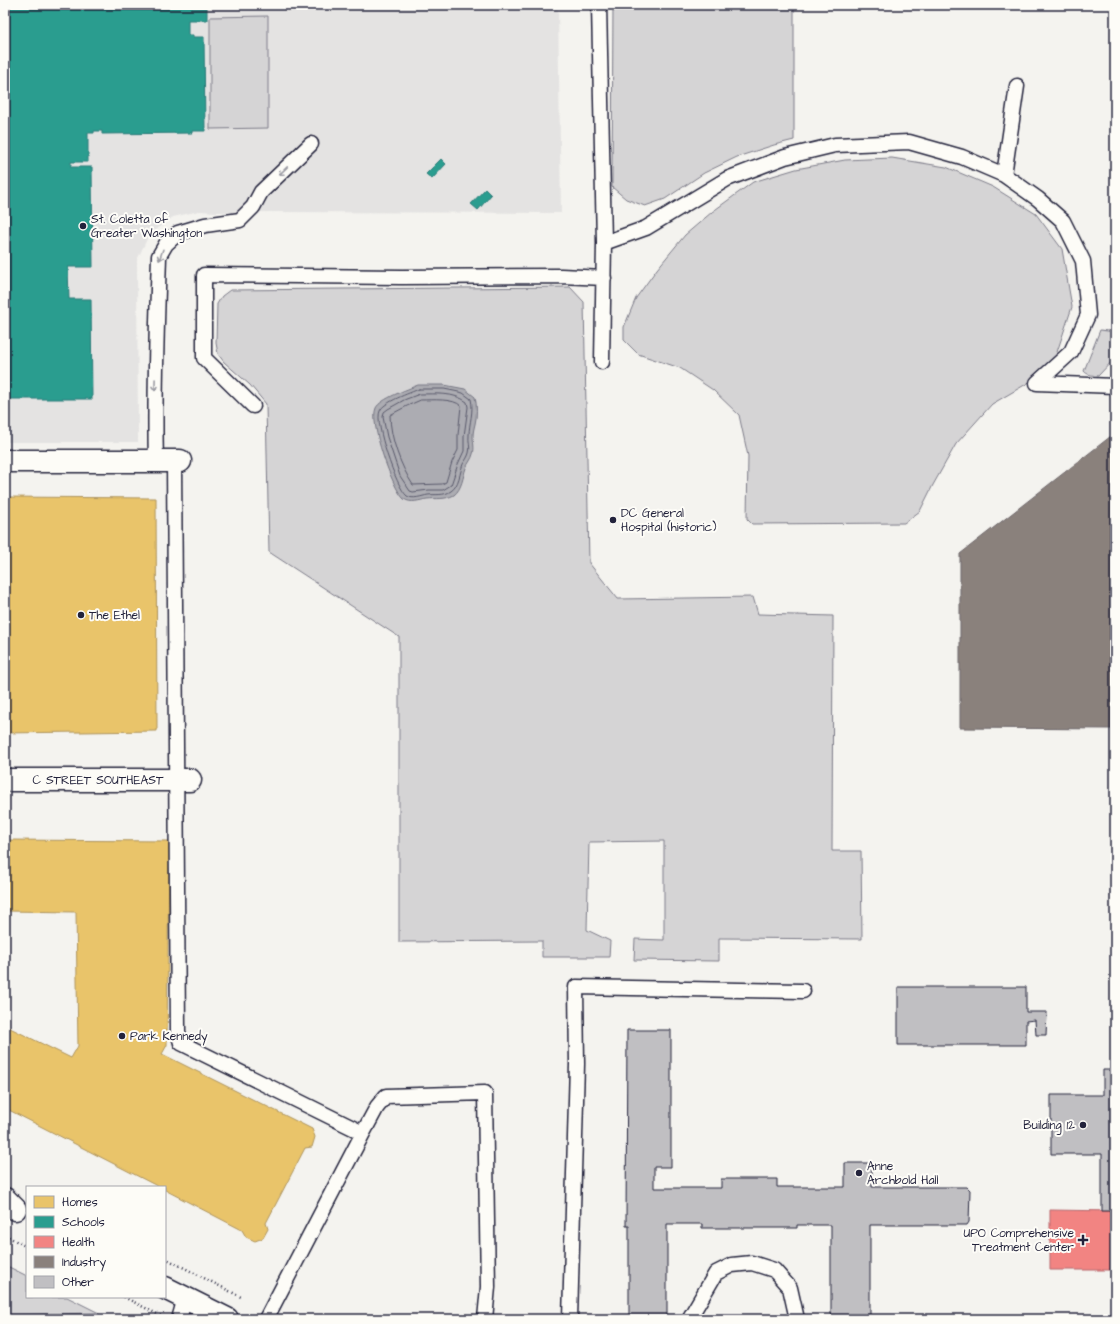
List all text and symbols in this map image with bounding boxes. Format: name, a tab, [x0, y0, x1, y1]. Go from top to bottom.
one-way arrow	[278, 166, 288, 176]
place label: St. Coletta of Greater Washington	[91, 211, 202, 243]
marker: St. Coletta of Greater Washington	[78, 221, 88, 231]
one-way arrow	[157, 249, 164, 262]
one-way arrow	[151, 378, 159, 391]
place label: DC General Hospital (historic)	[621, 505, 716, 536]
marker: DC General Hospital (historic)	[608, 515, 618, 525]
place label: The Ethel	[89, 607, 140, 624]
marker: The Ethel	[76, 610, 86, 620]
street label: C STREET SOUTHEAST	[33, 772, 164, 789]
place label: Park Kennedy	[130, 1028, 208, 1046]
marker: Park Kennedy	[117, 1031, 127, 1041]
place label: Building 12	[1023, 1117, 1075, 1135]
marker: Building 12	[1078, 1120, 1088, 1130]
place label: Anne Archbold Hall	[867, 1158, 938, 1189]
marker: Anne Archbold Hall	[854, 1168, 864, 1178]
legend	[26, 1186, 166, 1298]
text: Homes	[62, 1194, 98, 1211]
text: Schools	[62, 1214, 105, 1231]
place label: UPO Comprehensive Treatment Center	[963, 1225, 1075, 1256]
text: Health	[62, 1234, 95, 1251]
marker: UPO Comprehensive Treatment Center	[1077, 1234, 1089, 1246]
text: Industry	[62, 1254, 107, 1272]
text: Other	[62, 1274, 94, 1291]

